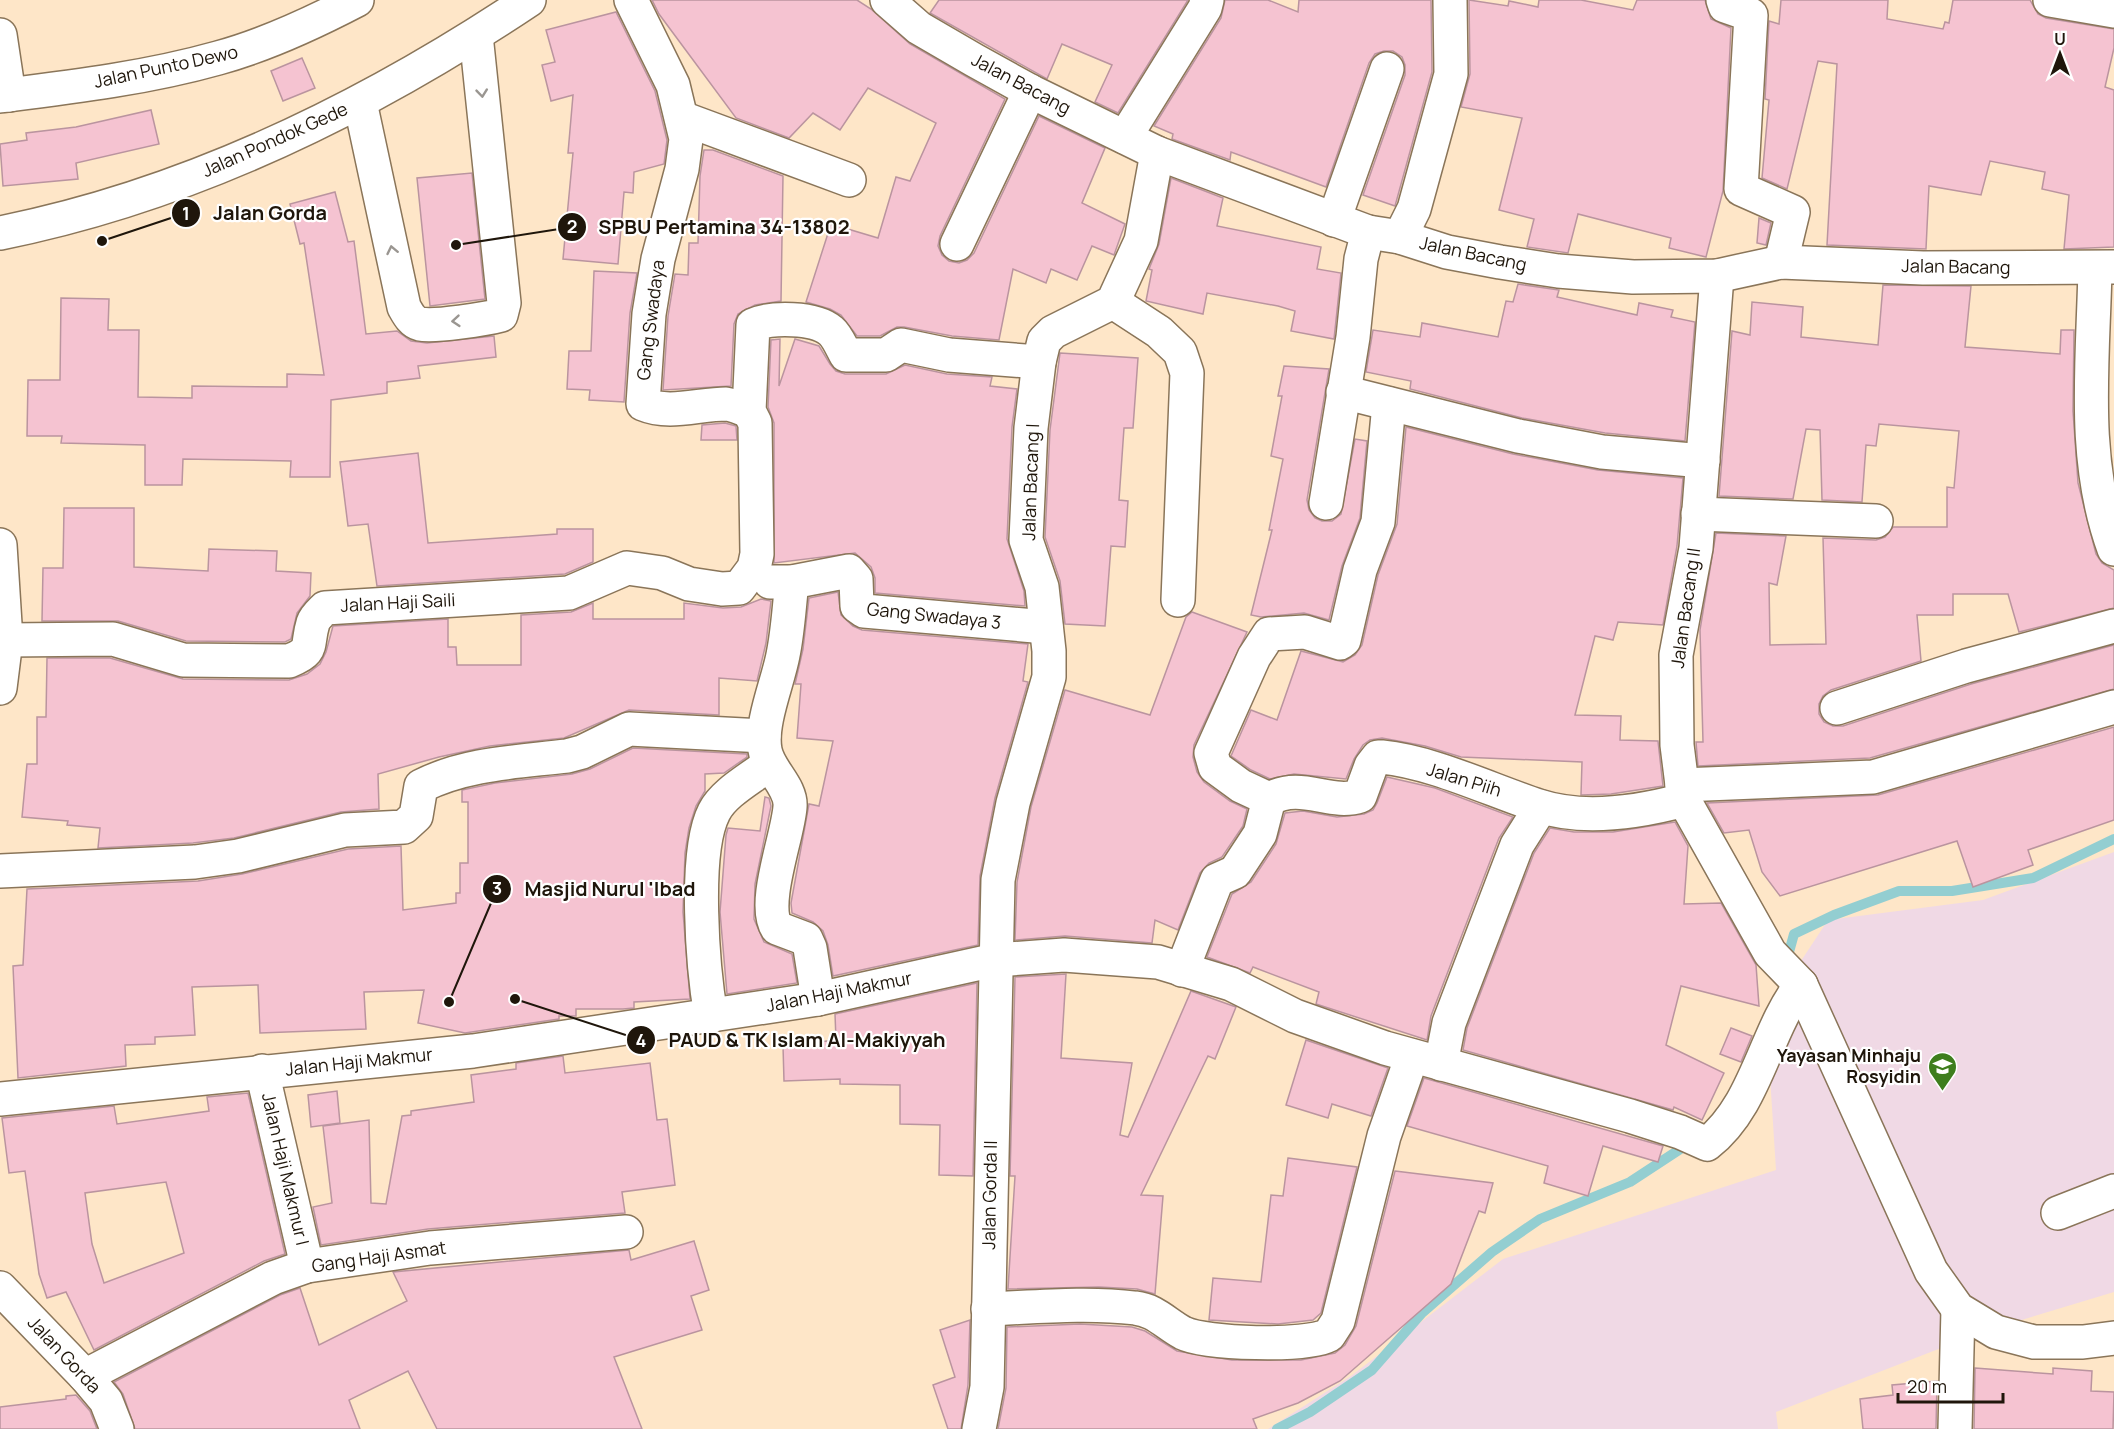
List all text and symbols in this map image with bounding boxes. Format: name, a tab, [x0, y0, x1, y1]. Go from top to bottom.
north arrow	[2030, 24, 2090, 84]
text: U	[2054, 28, 2066, 50]
street label: Jalan Punto Dewo	[92, 39, 240, 93]
street label: Jalan Bacang	[968, 47, 1075, 119]
one-way arrow	[476, 89, 488, 98]
street label: Jalan Pondok Gede	[198, 96, 351, 182]
callout: Jalan Gorda	[171, 194, 338, 232]
text: Jalan Gorda	[213, 199, 327, 226]
text: 1	[182, 201, 190, 225]
callout: SPBU Pertamina 34-13802	[557, 208, 862, 246]
text: SPBU Pertamina 34-13802	[598, 213, 850, 240]
text: 2	[567, 214, 577, 238]
street label: Jalan Bacang	[1417, 230, 1529, 276]
one-way arrow	[386, 245, 399, 255]
street label: Jalan Bacang	[1901, 253, 2011, 279]
street label: Gang Swadaya	[631, 258, 669, 382]
one-way arrow	[452, 315, 461, 328]
street label: Jalan Bacang I	[1016, 423, 1044, 541]
street label: Jalan Bacang II	[1665, 546, 1705, 670]
street label: Jalan Haji Saili	[340, 587, 456, 617]
street label: Gang Swadaya 3	[866, 596, 1002, 634]
street label: Jalan Piih	[1424, 756, 1505, 802]
callout: Masjid Nurul 'Ibad	[482, 870, 708, 908]
text: Masjid Nurul 'Ibad	[524, 875, 696, 902]
text: 3	[492, 876, 502, 900]
street label: Jalan Haji Makmur	[764, 965, 914, 1017]
callout: PAUD & TK Islam Al-Makiyyah	[626, 1021, 957, 1059]
text: PAUD & TK Islam Al-Makiyyah	[668, 1026, 946, 1053]
text: 4	[636, 1028, 647, 1052]
street label: Jalan Haji Makmur	[284, 1041, 434, 1081]
place label: Yayasan Minhaju Rosyidin	[1777, 1043, 1921, 1088]
school or university icon: Yayasan Minhaju Rosyidin	[1926, 1050, 1958, 1092]
street label: Jalan Haji Makmur I	[257, 1090, 315, 1247]
street label: Jalan Gorda II	[976, 1140, 1002, 1250]
street label: Gang Haji Asmat	[310, 1235, 448, 1277]
street label: Jalan Gorda	[23, 1311, 107, 1398]
scale bar	[1898, 1366, 2003, 1404]
text: 20 m	[1907, 1374, 1947, 1398]

